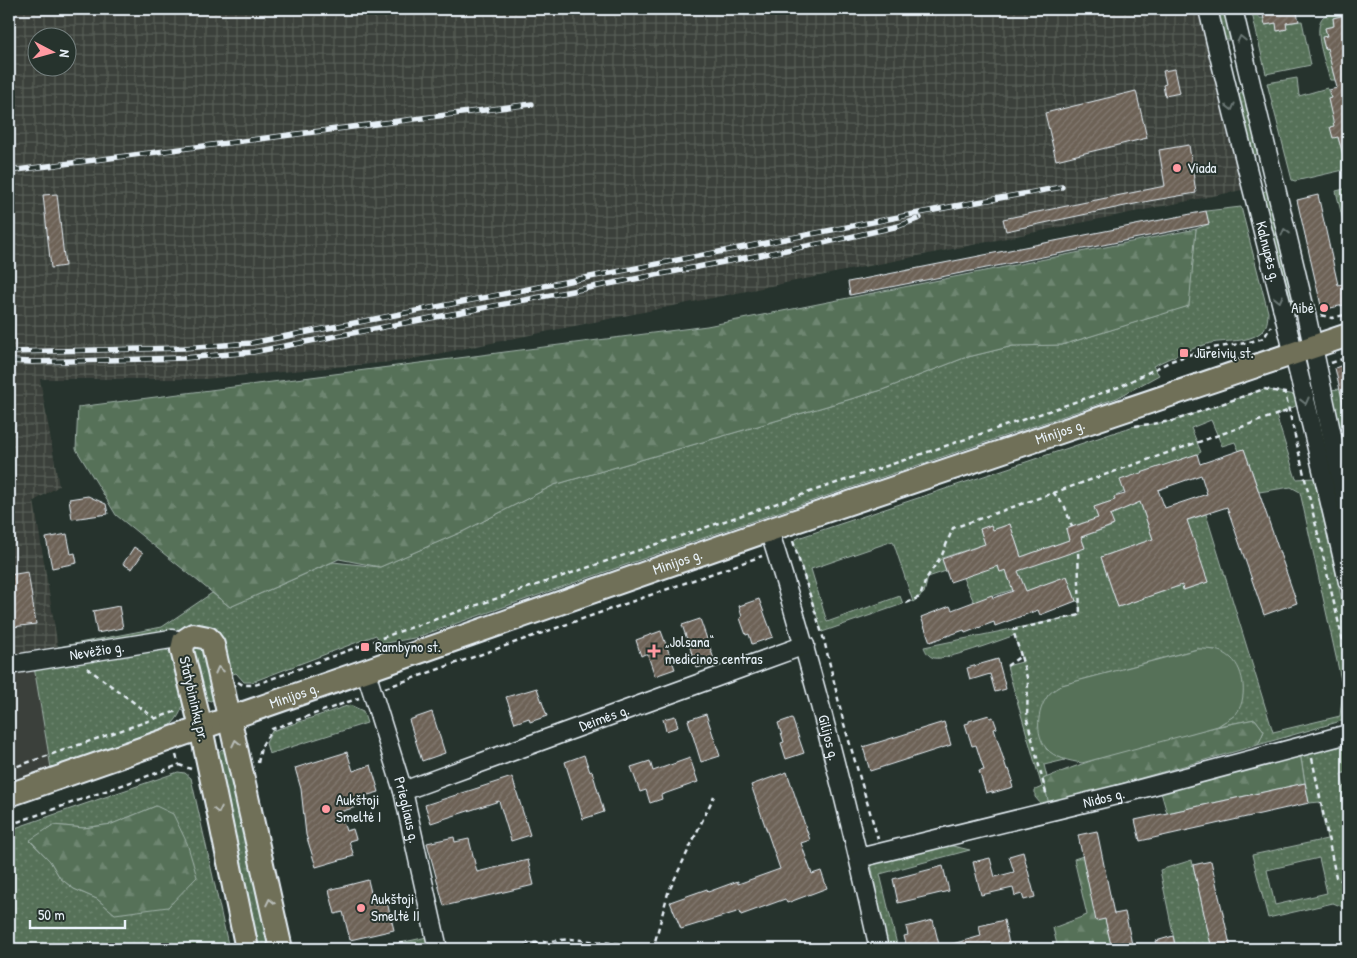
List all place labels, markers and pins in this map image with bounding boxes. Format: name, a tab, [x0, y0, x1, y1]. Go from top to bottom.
place label: Viada	[1187, 157, 1217, 178]
marker: Viada	[1171, 162, 1183, 174]
place label: Aibė	[1291, 297, 1314, 318]
marker: Aibė	[1318, 302, 1330, 314]
place label: Jūreivių st.	[1194, 342, 1254, 363]
marker: Jūreivių st.	[1178, 347, 1190, 359]
place label: „Jolsana“ medicinos centras	[665, 631, 763, 669]
place label: Rambyno st.	[375, 636, 441, 657]
marker: Rambyno st.	[359, 641, 371, 653]
marker: „Jolsana“ medicinos centras	[647, 644, 661, 658]
place label: Aukštoji Smeltė I	[336, 789, 381, 827]
marker: Aukštoji Smeltė I	[320, 803, 332, 815]
place label: Aukštoji Smeltė II	[371, 888, 420, 926]
marker: Aukštoji Smeltė II	[355, 902, 367, 914]

